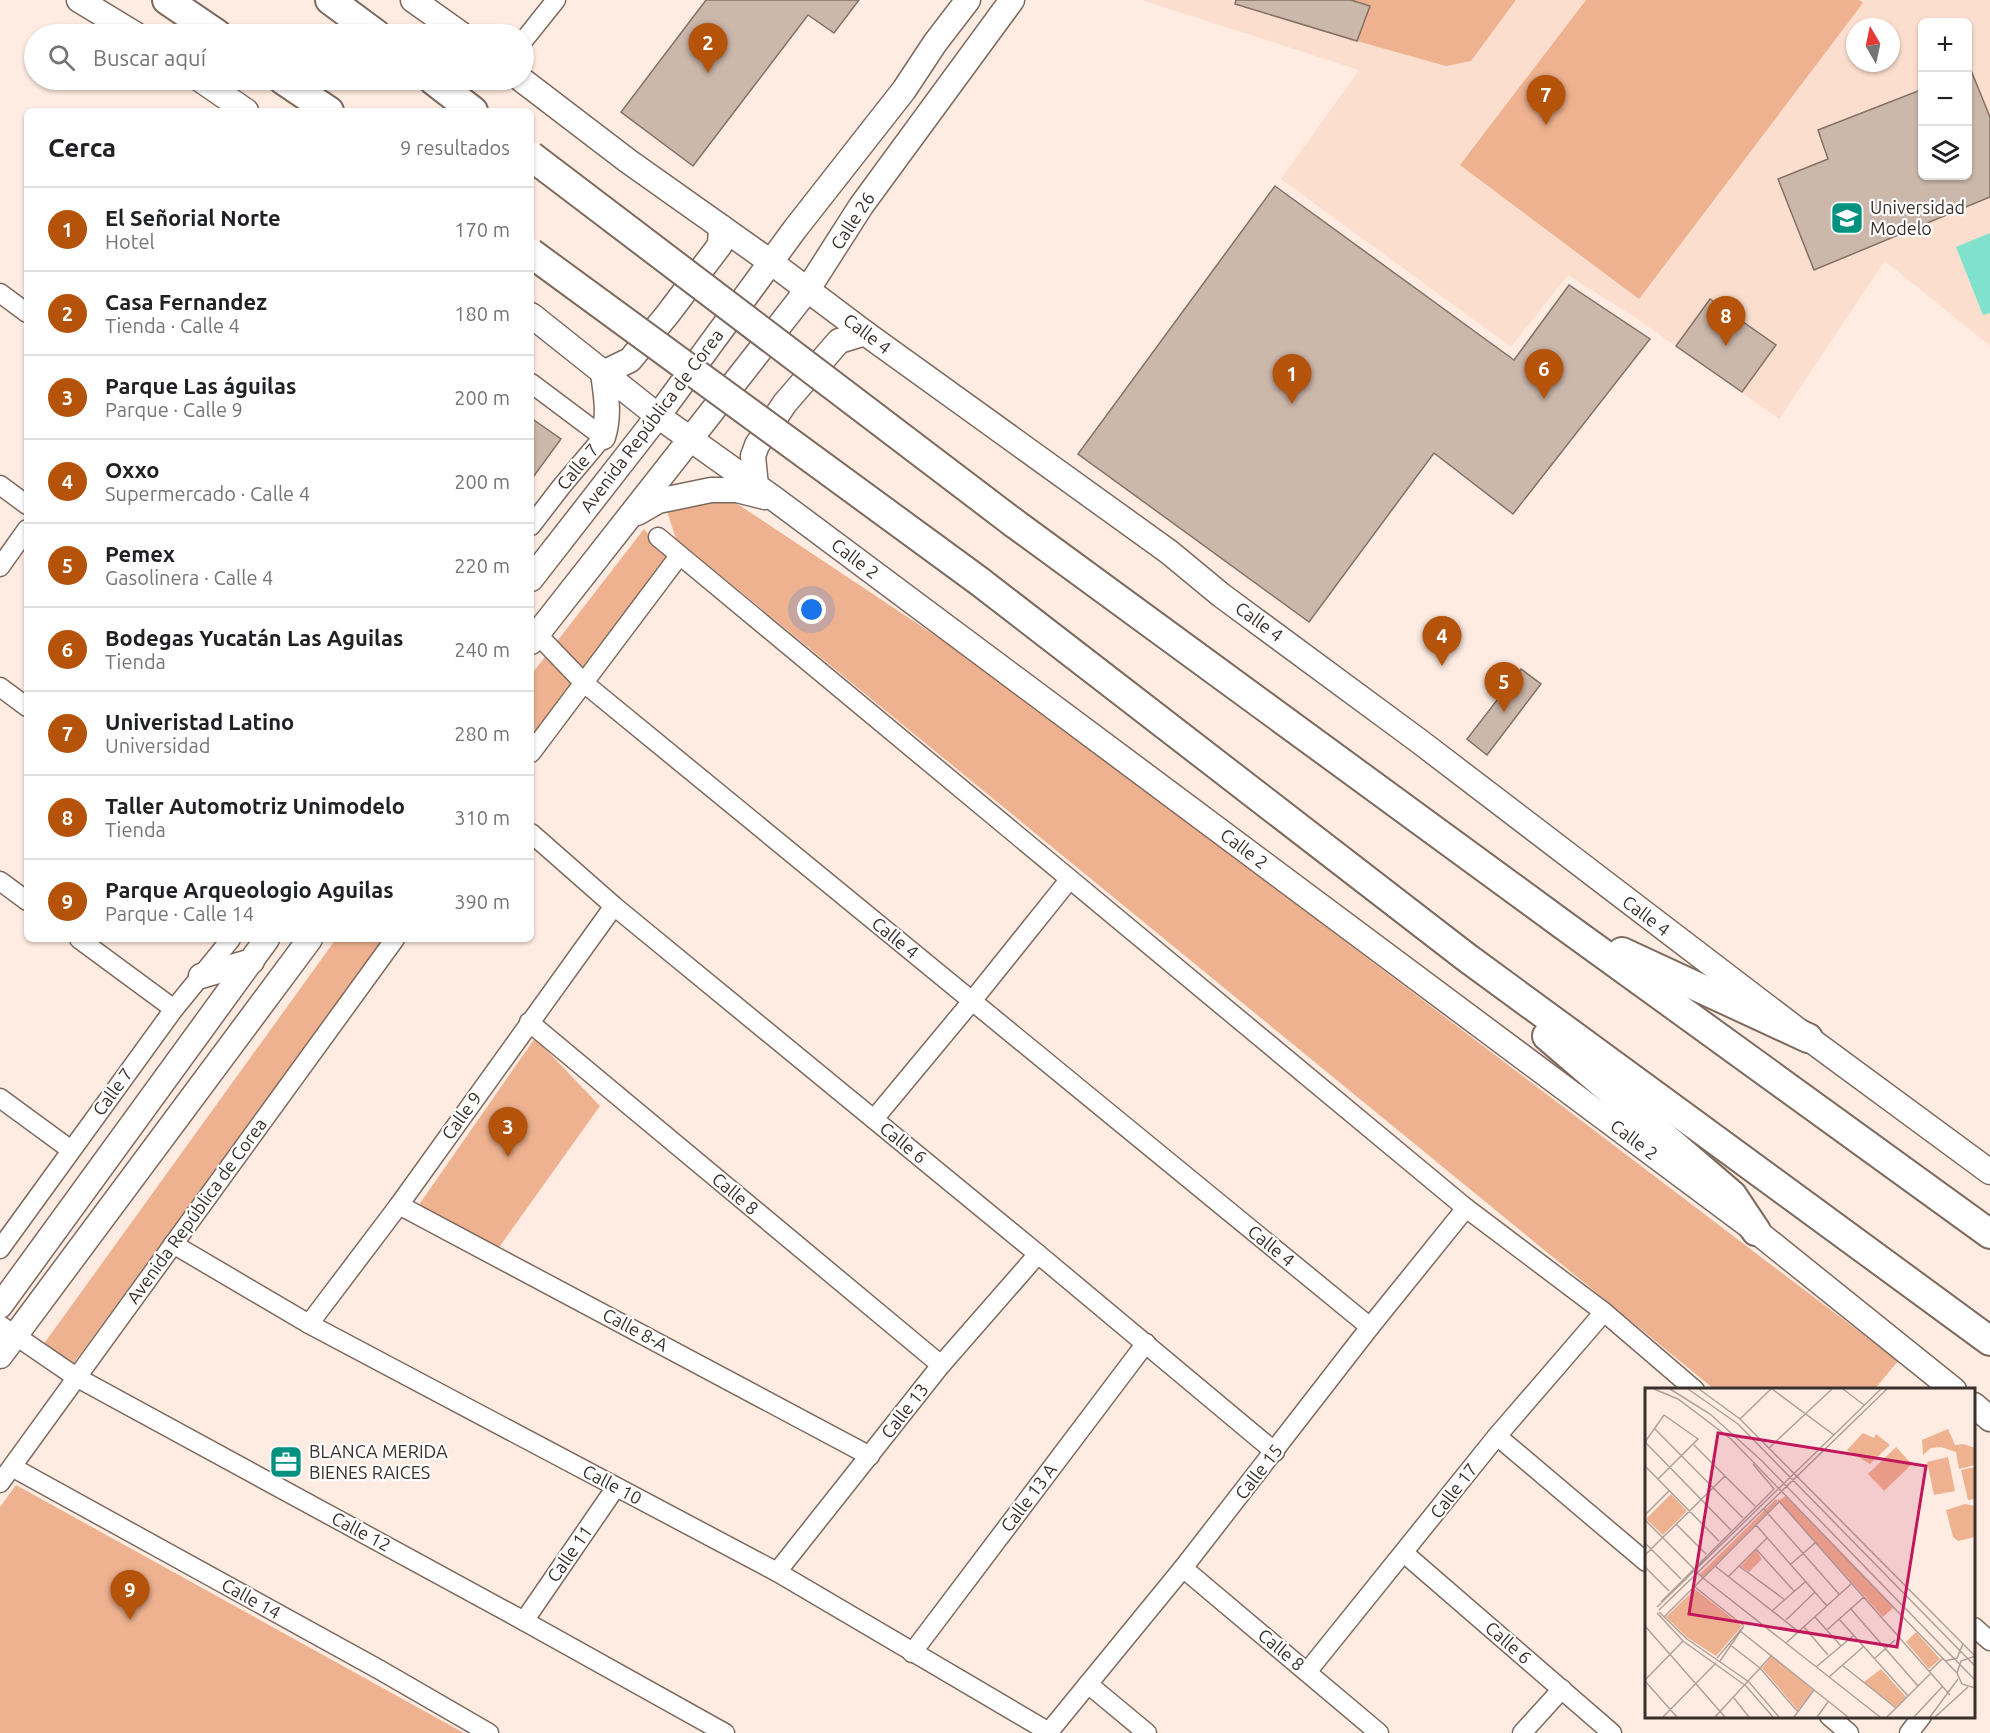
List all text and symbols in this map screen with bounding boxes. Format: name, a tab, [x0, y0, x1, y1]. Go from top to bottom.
north arrow	[1846, 18, 1900, 72]
map controls	[1918, 18, 1972, 180]
button: +	[1918, 18, 1972, 72]
pin: 2	[688, 23, 728, 73]
search box	[24, 24, 534, 90]
icon: search	[45, 41, 78, 74]
text: Buscar aquí	[93, 45, 206, 70]
button: −	[1918, 72, 1972, 126]
pin: 7	[1526, 76, 1566, 125]
button: layers	[1918, 126, 1972, 180]
text: Cerca	[48, 133, 116, 162]
text: 9 resultados	[400, 136, 510, 159]
street label: Calle 26	[826, 188, 878, 253]
place label: Universidad Modelo	[1870, 197, 1965, 238]
school or university icon: Universidad Modelo	[1829, 200, 1865, 236]
text: El Señorial Norte	[105, 205, 281, 230]
text: 1	[62, 218, 73, 241]
text: 170 m	[454, 218, 510, 241]
text: Hotel	[105, 230, 155, 253]
text: Casa Fernandez	[105, 289, 267, 314]
pin: 8	[1706, 296, 1746, 346]
text: 2	[62, 302, 73, 325]
text: 180 m	[454, 302, 510, 325]
street label: Calle 4	[840, 309, 895, 357]
text: Tienda · Calle 4	[105, 314, 240, 337]
street label: Avenida República de Corea	[576, 325, 727, 516]
pin: 6	[1524, 350, 1564, 399]
pin: 1	[1272, 354, 1312, 404]
text: Parque Las águilas	[105, 373, 296, 398]
text: 3	[62, 386, 73, 409]
text: 200 m	[454, 386, 510, 409]
text: Parque · Calle 9	[105, 398, 243, 421]
street label: Calle 7	[552, 439, 602, 493]
text: Oxxo	[105, 457, 160, 482]
text: 4	[62, 470, 73, 493]
text: 200 m	[454, 470, 510, 493]
text: Supermercado · Calle 4	[105, 482, 310, 505]
street label: Calle 2	[828, 534, 883, 582]
text: Pemex	[105, 541, 175, 566]
text: 5	[62, 554, 73, 577]
text: 220 m	[454, 554, 510, 577]
text: Gasolinera · Calle 4	[105, 566, 273, 589]
your location	[797, 595, 826, 624]
street label: Calle 4	[1232, 597, 1287, 645]
pin: 4	[1422, 616, 1462, 666]
text: Bodegas Yucatán Las Aguilas	[105, 625, 403, 650]
text: 6	[62, 638, 73, 661]
text: 240 m	[454, 638, 510, 661]
text: Tienda	[105, 650, 166, 673]
pin: 5	[1484, 662, 1524, 712]
text: Univeristad Latino	[105, 709, 294, 734]
text: 7	[62, 722, 73, 745]
text: 280 m	[454, 722, 510, 745]
text: Universidad	[105, 734, 210, 757]
text: Taller Automotriz Unimodelo	[105, 793, 405, 818]
text: 8	[62, 806, 73, 829]
text: 310 m	[454, 806, 510, 829]
text: Tienda	[105, 818, 166, 841]
street label: Calle 2	[1217, 824, 1272, 872]
text: Parque Arqueologio Aguilas	[105, 877, 394, 902]
text: 9	[62, 890, 73, 913]
text: 390 m	[454, 890, 510, 913]
street label: Calle 4	[1619, 891, 1674, 939]
text: Parque · Calle 14	[105, 902, 254, 925]
street label: Calle 4	[868, 912, 923, 962]
street label: Calle 7	[88, 1064, 136, 1119]
street label: Calle 9	[437, 1088, 485, 1143]
pin: 3	[488, 1108, 528, 1157]
street label: Avenida República de Corea	[122, 1114, 270, 1307]
street label: Calle 2	[1607, 1115, 1662, 1163]
street label: Calle 6	[876, 1117, 931, 1167]
street label: Calle 8	[709, 1168, 763, 1218]
street label: Calle 4	[1244, 1220, 1299, 1270]
street label: Calle 8-A	[599, 1304, 672, 1355]
street label: Calle 13	[877, 1379, 932, 1442]
inset map	[1645, 1388, 1975, 1718]
street label: Calle 15	[1231, 1440, 1286, 1503]
place label: BLANCA MERIDA BIENES RAICES	[309, 1441, 448, 1482]
office icon: BLANCA MERIDA BIENES RAICES	[268, 1444, 304, 1480]
street label: Calle 13 A	[996, 1459, 1060, 1535]
street label: Calle 17	[1426, 1459, 1481, 1522]
street label: Calle 10	[579, 1460, 645, 1508]
street label: Calle 12	[328, 1507, 394, 1555]
street label: Calle 11	[543, 1521, 596, 1585]
pin: 9	[110, 1570, 150, 1620]
street label: Calle 14	[219, 1574, 284, 1622]
street label: Calle 6	[1482, 1617, 1536, 1667]
street label: Calle 8	[1255, 1624, 1309, 1674]

